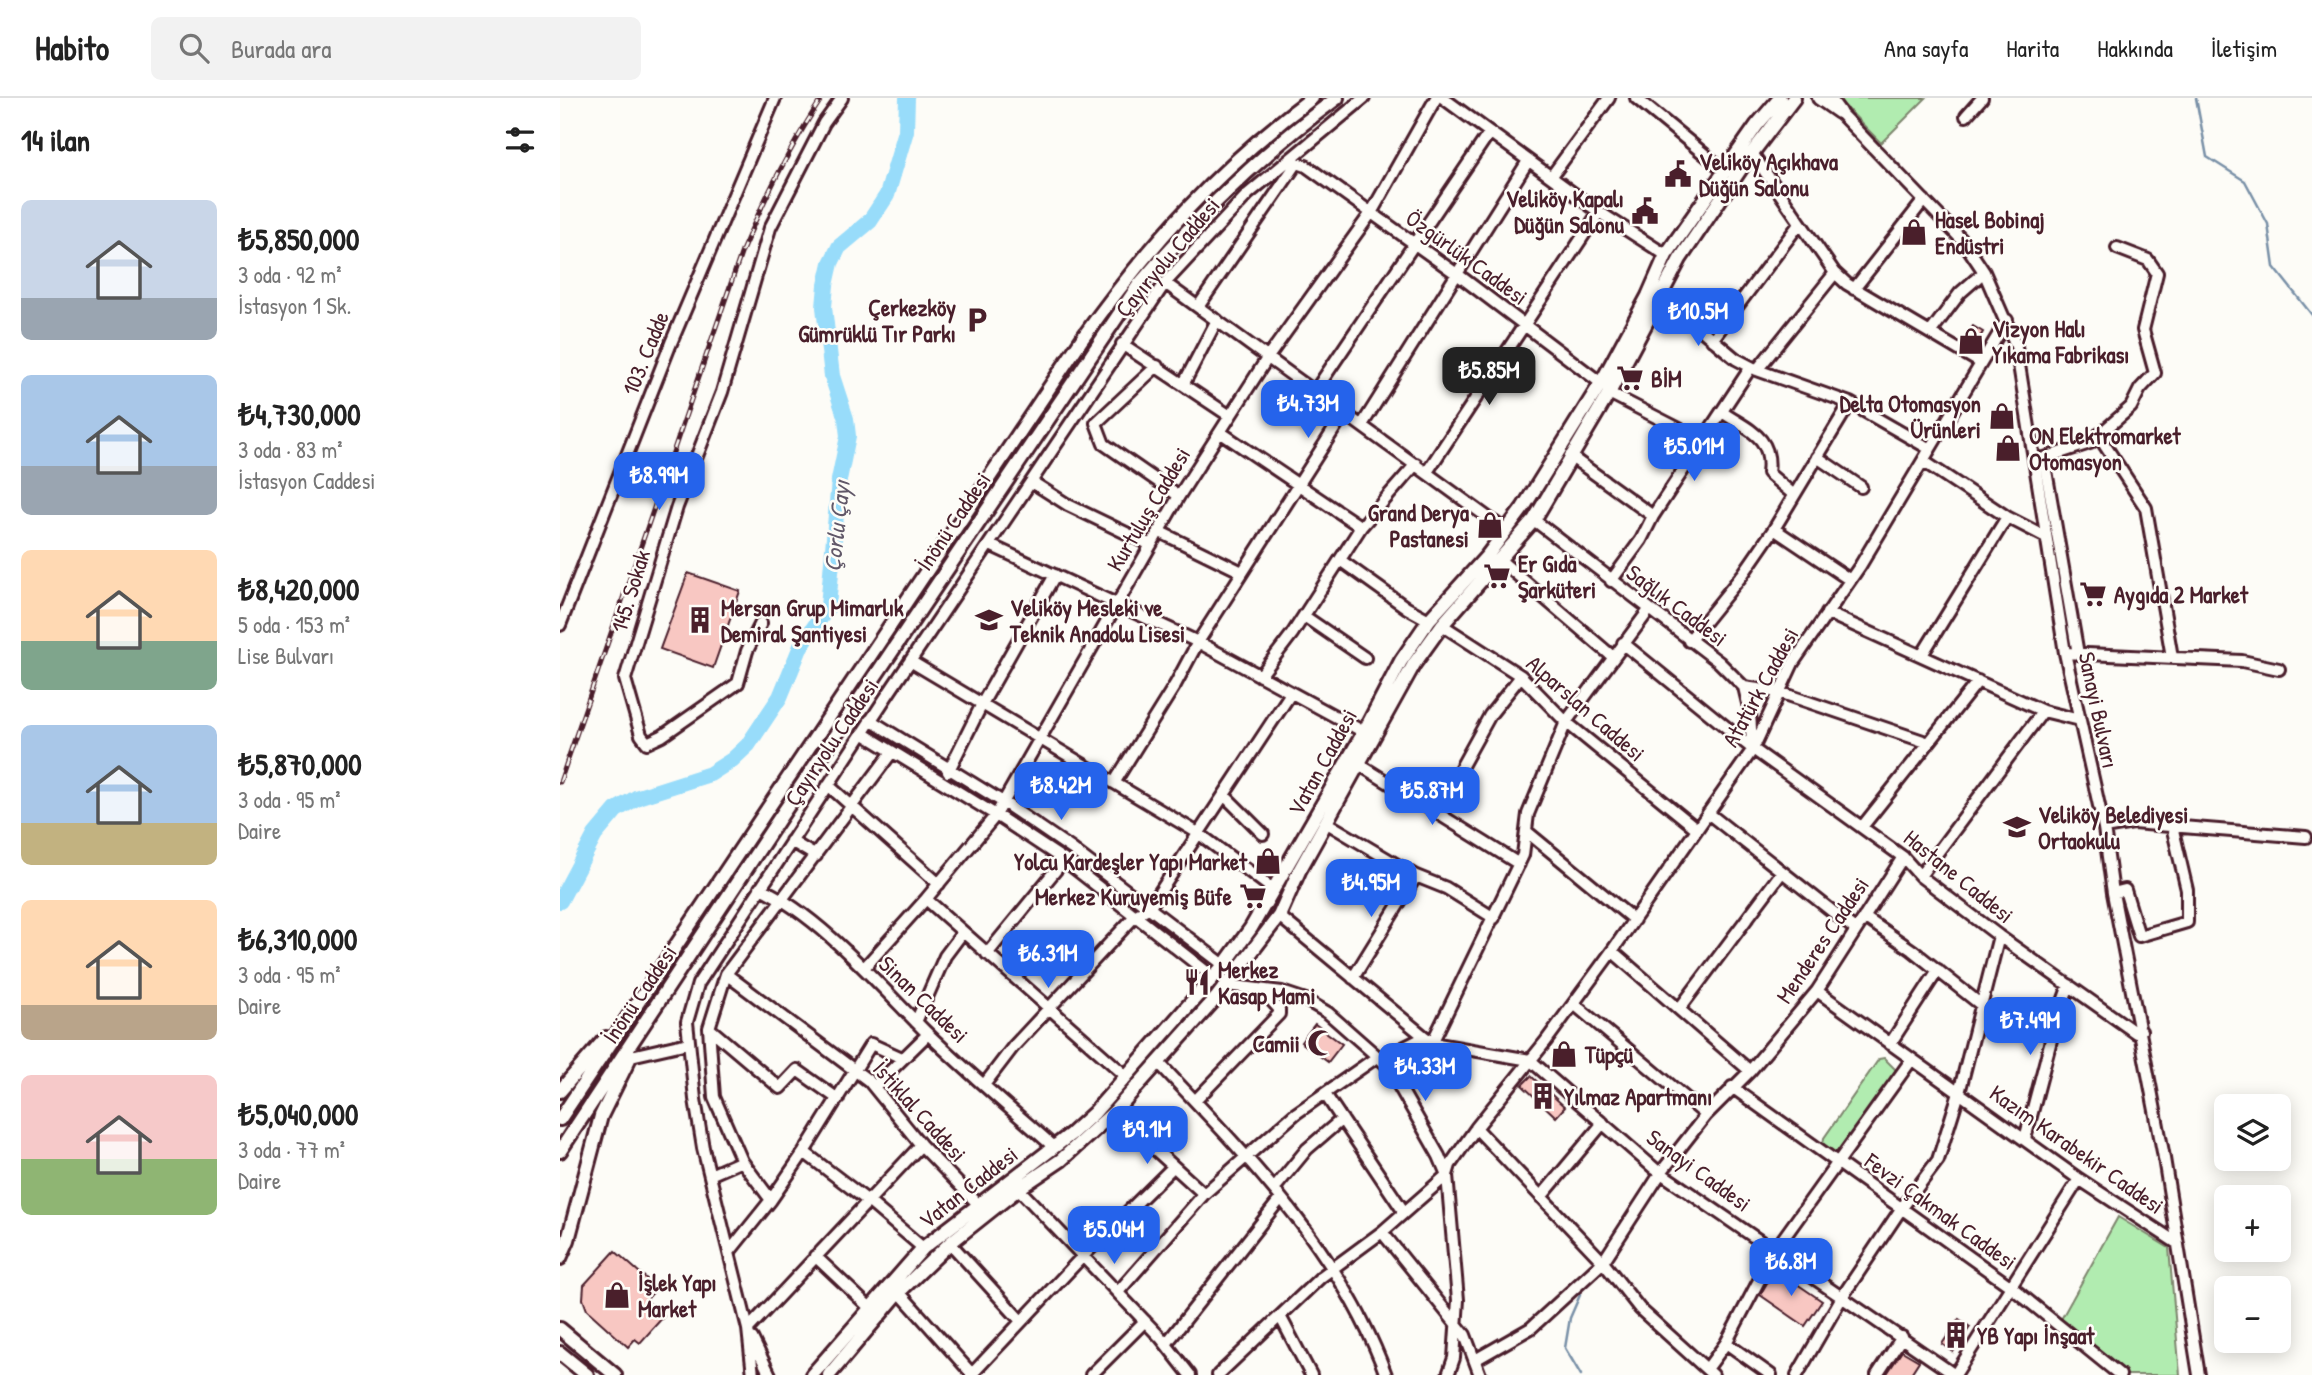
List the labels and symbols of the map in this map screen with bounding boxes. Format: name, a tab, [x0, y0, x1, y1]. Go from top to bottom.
place label: Veliköy Açıkhava Düğün Salonu	[1699, 146, 1838, 204]
public building icon: Veliköy Açıkhava Düğün Salonu	[1663, 159, 1693, 189]
place label: Veliköy Kapalı Düğün Salonu	[1506, 183, 1625, 241]
street label: Çayıryolu Caddesi	[1108, 190, 1226, 324]
public building icon: Veliköy Kapalı Düğün Salonu	[1630, 196, 1660, 226]
street label: Özgürlük Caddesi	[1400, 202, 1534, 312]
place label: Hasel Bobinaj Endüstri	[1935, 204, 2045, 261]
shop icon: Hasel Bobinaj Endüstri	[1899, 217, 1929, 247]
pin: ₺10.5M	[1641, 288, 1755, 348]
place label: Çerkezköy Gümrüklü Tır Parkı	[798, 292, 956, 349]
parking icon: Çerkezköy Gümrüklü Tır Parkı	[962, 305, 992, 335]
street label: 103. Cadde	[614, 306, 676, 400]
place label: Vizyon Halı Yıkama Fabrikası	[1992, 313, 2130, 370]
shop icon: Vizyon Halı Yıkama Fabrikası	[1956, 326, 1986, 356]
pin: ₺5.85M	[1432, 348, 1546, 407]
supermarket icon: BİM	[1615, 363, 1645, 393]
place label: BİM	[1651, 363, 1682, 394]
pin: ₺4.73M	[1251, 380, 1365, 440]
place label: Delta Otomasyon Ürünleri	[1840, 388, 1981, 445]
shop icon: Delta Otomasyon Ürünleri	[1987, 401, 2017, 431]
place label: ON Elektromarket Otomasyon	[2029, 420, 2182, 478]
pin: ₺5.01M	[1637, 424, 1751, 483]
shop icon: ON Elektromarket Otomasyon	[1993, 433, 2023, 463]
street label: Kurtuluş Caddesi	[1099, 441, 1197, 577]
pin: ₺8.99M	[602, 452, 716, 512]
street label: İnönü Caddesi	[909, 466, 997, 576]
water label: Çorlu Çayı	[815, 477, 858, 573]
place label: Grand Derya Pastanesi	[1368, 497, 1469, 554]
shop icon: Grand Derya Pastanesi	[1475, 510, 1505, 540]
street label: 145. Sokak	[603, 545, 657, 636]
place label: Er Gıda Şarküteri	[1518, 548, 1596, 605]
street label: Sağlık Caddesi	[1620, 557, 1734, 653]
supermarket icon: Er Gıda Şarküteri	[1482, 561, 1512, 591]
supermarket icon: Aygıda 2 Market	[2078, 579, 2108, 609]
place label: Aygıda 2 Market	[2114, 579, 2249, 611]
place label: Mersan Grup Mimarlık Demiral Şantiyesi	[721, 592, 904, 650]
place label: Veliköy Mesleki ve Teknik Anadolu Lisesi	[1009, 592, 1185, 649]
building icon: Mersan Grup Mimarlık Demiral Şantiyesi	[685, 605, 715, 635]
school or university icon: Veliköy Mesleki ve Teknik Anadolu Lisesi	[974, 605, 1004, 635]
street label: Atatürk Caddesi	[1715, 622, 1805, 752]
street label: Alparslan Caddesi	[1520, 648, 1652, 768]
street label: Sanayi Bulvarı	[2072, 649, 2126, 771]
street label: Çayıryolu Caddesi	[777, 672, 885, 812]
street label: Vatan Caddesi	[1280, 703, 1364, 821]
pin: ₺8.42M	[1004, 762, 1118, 822]
pin: ₺5.87M	[1375, 768, 1489, 827]
place label: Veliköy Belediyesi Ortaokulu	[2038, 799, 2188, 856]
school or university icon: Veliköy Belediyesi Ortaokulu	[2002, 812, 2032, 842]
street label: Hastane Caddesi	[1898, 822, 2020, 930]
place label: Yolcu Kardeşler Yapı Market	[1014, 846, 1248, 878]
shop icon: Yolcu Kardeşler Yapı Market	[1253, 846, 1283, 876]
pin: ₺4.95M	[1314, 860, 1428, 919]
street label: Menderes Caddesi	[1768, 871, 1876, 1009]
place label: Merkez Kuruyemiş Büfe	[1035, 881, 1233, 913]
supermarket icon: Merkez Kuruyemiş Büfe	[1238, 881, 1268, 911]
pin: ₺6.31M	[991, 930, 1105, 990]
street label: İnönü Caddesi	[595, 939, 683, 1049]
street label: Sinan Caddesi	[872, 948, 976, 1050]
place label: Merkez Kasap Mami	[1218, 954, 1316, 1012]
restaurant icon: Merkez Kasap Mami	[1182, 967, 1212, 997]
pin: ₺7.49M	[1973, 998, 2087, 1057]
place label: Camii	[1252, 1028, 1300, 1059]
mosque icon: Camii	[1306, 1028, 1336, 1058]
shop icon: Tüpçü	[1549, 1039, 1579, 1069]
place label: Tüpçü	[1584, 1039, 1634, 1071]
pin: ₺4.33M	[1368, 1044, 1482, 1103]
street label: İstiklal Caddesi	[866, 1054, 974, 1168]
street label: Kazım Karabekir Caddesi	[1984, 1077, 2170, 1221]
building icon: Yılmaz Apartmanı	[1528, 1081, 1558, 1111]
place label: Yılmaz Apartmanı	[1564, 1081, 1712, 1113]
pin: ₺9.1M	[1098, 1107, 1196, 1166]
street label: Sanayi Caddesi	[1641, 1122, 1757, 1218]
street label: Vatan Caddesi	[912, 1139, 1024, 1235]
street label: Fevzi Çakmak Caddesi	[1858, 1145, 2023, 1277]
pin: ₺5.04M	[1057, 1206, 1171, 1266]
pin: ₺6.8M	[1742, 1238, 1840, 1298]
place label: İşlek Yapı Market	[638, 1267, 717, 1324]
shop icon: İşlek Yapı Market	[602, 1280, 632, 1310]
building icon: YB Yapı İnşaat	[1941, 1320, 1971, 1350]
place label: YB Yapı İnşaat	[1977, 1320, 2095, 1352]

